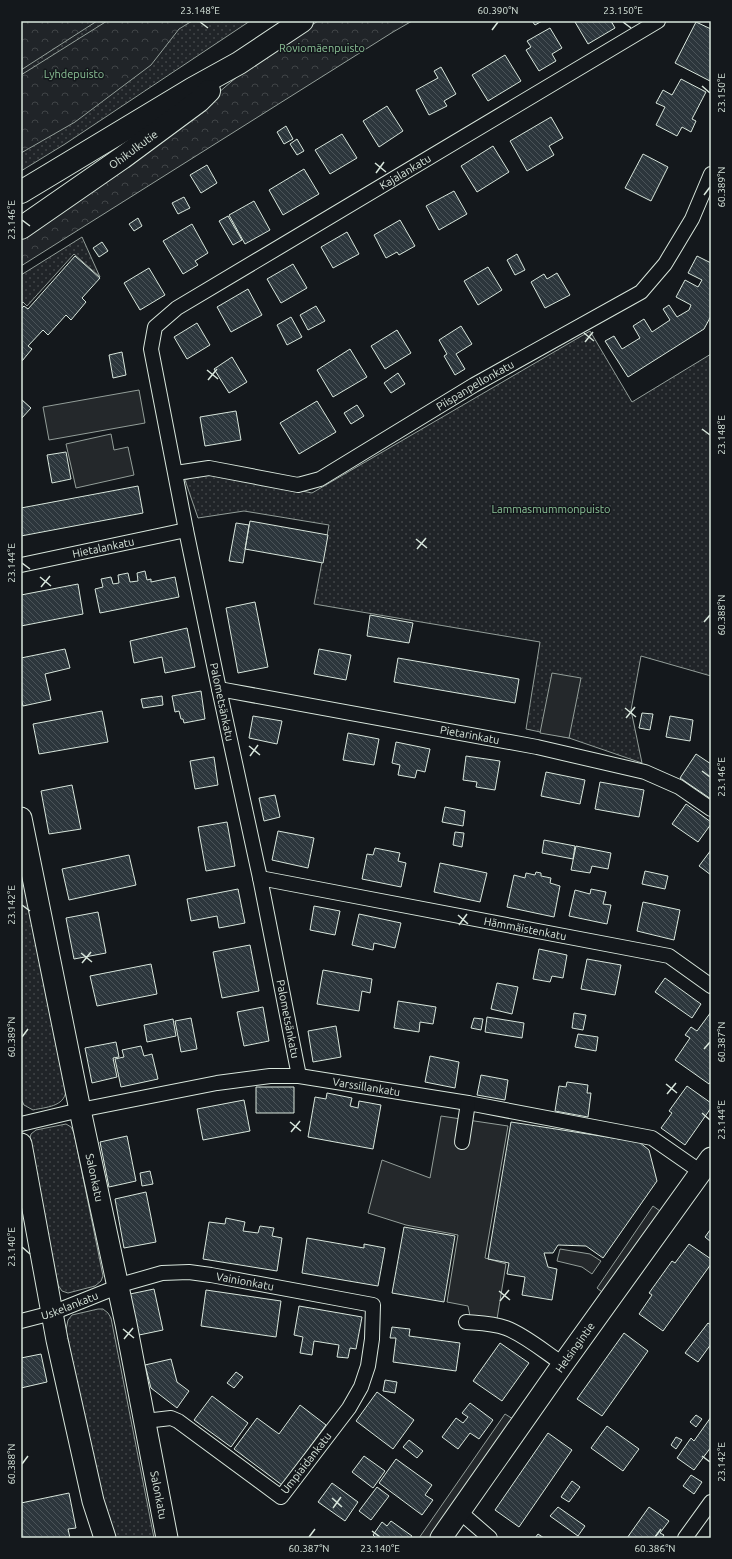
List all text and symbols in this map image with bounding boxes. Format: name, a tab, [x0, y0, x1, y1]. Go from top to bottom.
text: 23.148°E	[180, 5, 220, 16]
text: 60.390°N	[477, 5, 519, 16]
text: 23.150°E	[603, 5, 643, 16]
park label: Roviomäenpuisto	[279, 42, 365, 54]
park label: Lyhdepuisto	[44, 68, 104, 80]
text: 23.150°E	[716, 73, 727, 113]
street label: Ohikulkutie	[107, 128, 160, 171]
street label: Kajalankatu	[377, 152, 433, 192]
text: 60.389°N	[716, 166, 727, 208]
text: 23.146°E	[6, 200, 17, 240]
street label: Piispanpellonkatu	[434, 358, 516, 413]
text: 23.148°E	[716, 415, 727, 455]
park label: Lammasmummonpuisto	[491, 503, 611, 515]
street label: Hietalankatu	[71, 535, 135, 560]
text: 23.144°E	[6, 543, 17, 583]
text: 60.388°N	[716, 594, 727, 636]
street label: Palometsänkatu	[208, 662, 236, 742]
street label: Pietarinkatu	[439, 723, 501, 746]
text: 23.146°E	[716, 757, 727, 797]
text: 23.142°E	[6, 885, 17, 925]
street label: Hämmäistenkatu	[483, 915, 568, 942]
street label: Palometsänkatu	[274, 979, 302, 1059]
text: 60.389°N	[6, 1016, 17, 1058]
text: 60.387°N	[716, 1021, 727, 1063]
street label: Varssillankatu	[332, 1075, 401, 1098]
text: 23.144°E	[716, 1100, 727, 1140]
street label: Salonkatu	[84, 1152, 106, 1203]
text: 23.140°E	[6, 1227, 17, 1267]
street label: Vainionkatu	[215, 1270, 275, 1293]
street label: Uskelankatu	[40, 1289, 100, 1322]
street label: Helsingintie	[553, 1320, 597, 1375]
street label: Umpiaidankatu	[278, 1430, 334, 1496]
text: 23.142°E	[716, 1442, 727, 1482]
text: 60.388°N	[6, 1443, 17, 1485]
street label: Salonkatu	[148, 1470, 169, 1520]
text: 60.387°N	[288, 1543, 330, 1554]
text: 23.140°E	[360, 1543, 400, 1554]
text: 60.386°N	[634, 1543, 676, 1554]

